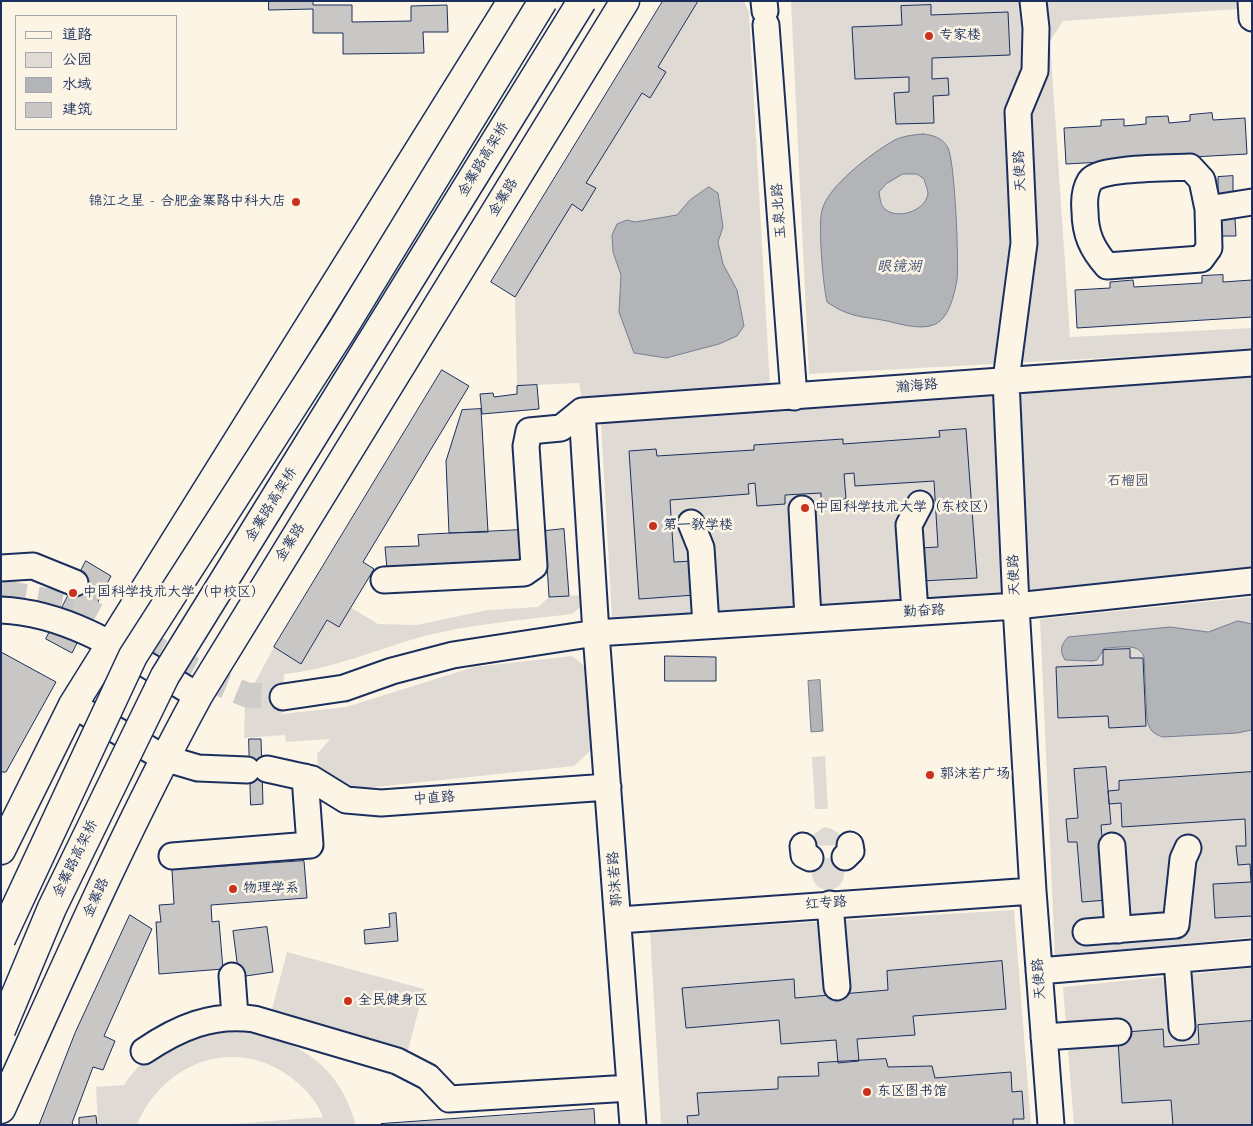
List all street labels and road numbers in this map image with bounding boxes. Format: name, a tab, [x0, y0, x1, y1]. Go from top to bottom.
street label: 金寨路高架桥	[455, 120, 513, 200]
street label: 天使路	[1012, 150, 1030, 192]
street label: 金寨路	[486, 176, 522, 220]
street label: 玉泉北路	[770, 182, 790, 240]
street label: 瀚海路	[895, 377, 939, 397]
street label: 金寨路高架桥	[243, 465, 301, 545]
street label: 金寨路	[273, 521, 309, 565]
street label: 天使路	[1006, 554, 1024, 596]
street label: 勤奋路	[903, 603, 945, 621]
street label: 中直路	[412, 789, 456, 809]
street label: 金寨路高架桥	[50, 818, 102, 900]
street label: 郭沫若路	[606, 850, 626, 908]
street label: 金寨路	[81, 875, 113, 921]
street label: 红专路	[804, 894, 848, 914]
street label: 天使路	[1030, 957, 1050, 1001]

